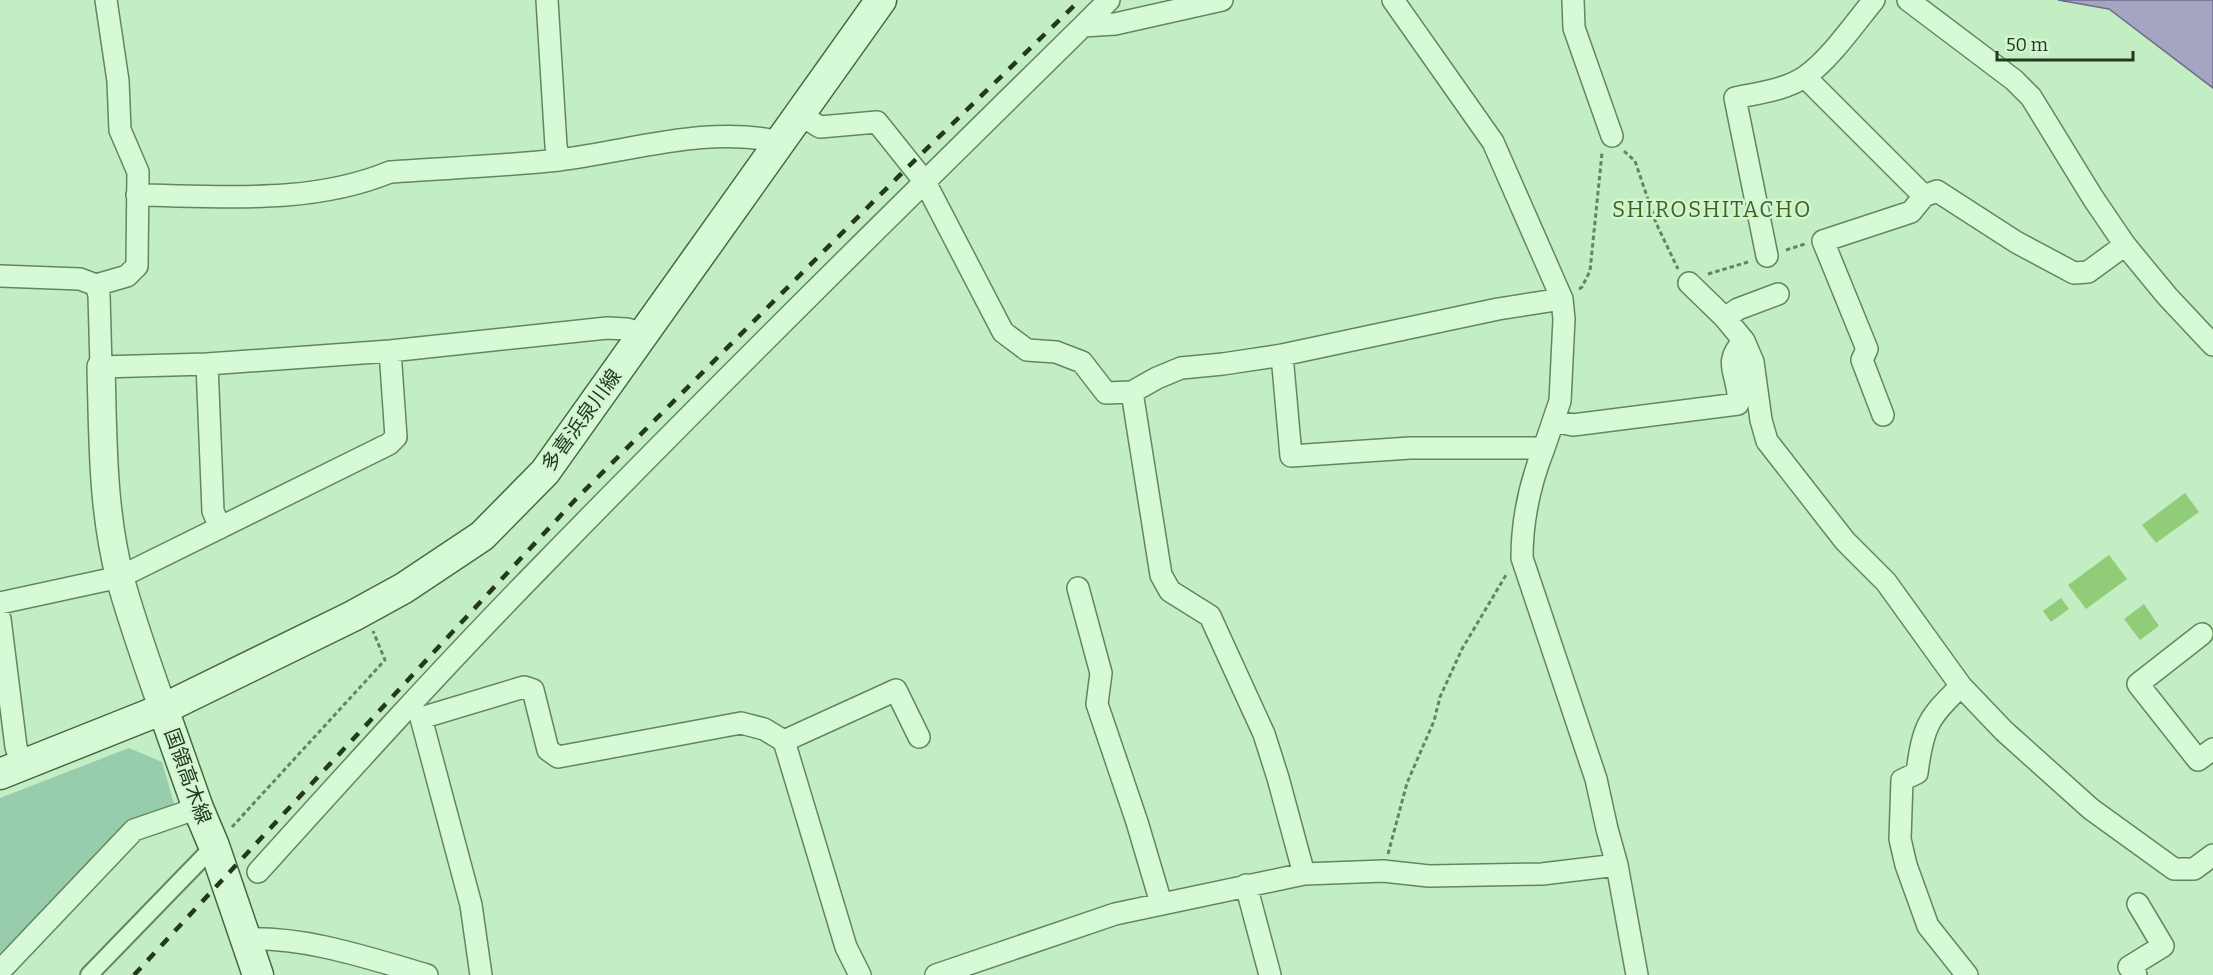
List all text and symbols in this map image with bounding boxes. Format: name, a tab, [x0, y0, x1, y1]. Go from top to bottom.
scale bar	[1997, 24, 2134, 62]
text: 50 m	[2006, 34, 2048, 56]
district label: SHIROSHITACHO	[1612, 196, 1812, 223]
street label: 多喜浜泉川線	[536, 364, 626, 476]
street label: 国領高木線	[160, 725, 216, 827]

